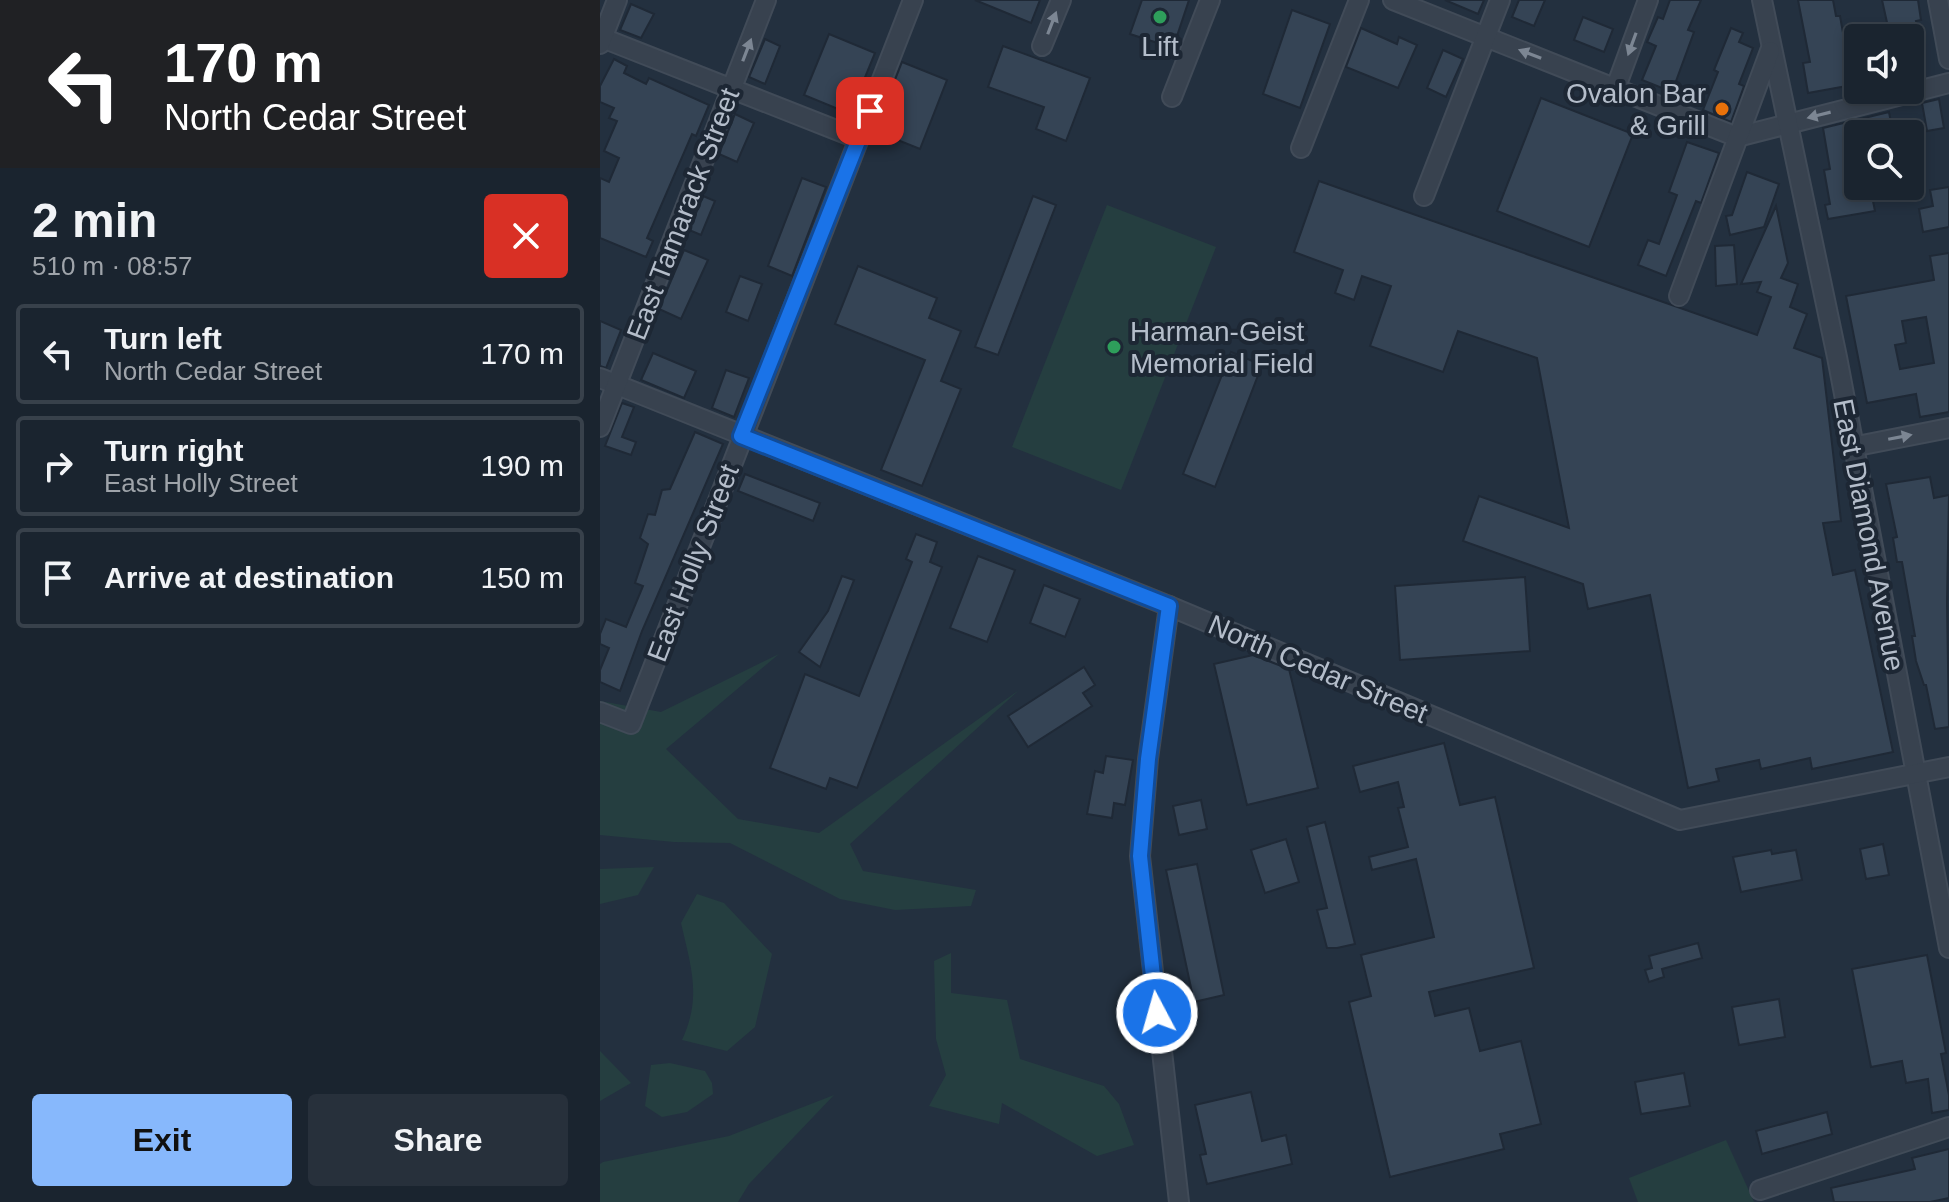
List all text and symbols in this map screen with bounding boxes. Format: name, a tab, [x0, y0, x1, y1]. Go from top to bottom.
marker: Lift	[1151, 8, 1169, 26]
one-way arrow	[1045, 11, 1058, 35]
map controls	[1844, 24, 1924, 200]
button: sound	[1844, 24, 1924, 104]
text: 170 m	[164, 31, 323, 94]
place label: Lift	[1141, 31, 1179, 62]
icon: left	[32, 32, 136, 136]
one-way arrow	[1625, 32, 1638, 56]
one-way arrow	[741, 38, 754, 62]
one-way arrow	[1518, 47, 1542, 60]
pin	[836, 77, 904, 145]
place label: Ovalon Bar & Grill	[1566, 78, 1706, 141]
street label: East Tamarack Street	[621, 84, 745, 344]
icon: arrive	[848, 89, 892, 133]
text: North Cedar Street	[164, 97, 466, 138]
marker: Ovalon Bar & Grill	[1713, 100, 1731, 118]
one-way arrow	[1806, 109, 1831, 122]
button: search	[1844, 120, 1924, 200]
text: 2 min	[32, 194, 157, 247]
button: close	[484, 194, 568, 278]
text: 510 m · 08:57	[32, 251, 192, 281]
place label: Harman-Geist Memorial Field	[1130, 316, 1314, 379]
text: Turn left	[104, 322, 222, 355]
icon: left	[36, 332, 80, 376]
text: 170 m	[481, 337, 564, 370]
marker: Harman-Geist Memorial Field	[1105, 338, 1123, 356]
text: North Cedar Street	[104, 356, 322, 386]
street label: East Diamond Avenue	[1827, 396, 1911, 674]
one-way arrow	[1888, 431, 1913, 443]
text: Turn right	[104, 434, 243, 467]
icon: right	[36, 444, 80, 488]
text: 190 m	[481, 449, 564, 482]
street label: East Holly Street	[641, 460, 745, 666]
text: East Holly Street	[104, 468, 298, 498]
icon: arrive	[36, 556, 80, 600]
text: Arrive at destination	[104, 561, 394, 594]
text: 150 m	[481, 561, 564, 594]
street label: North Cedar Street	[1204, 609, 1432, 729]
position arrow	[1115, 971, 1199, 1055]
button: Exit	[32, 1094, 292, 1186]
button: Share	[308, 1094, 568, 1186]

